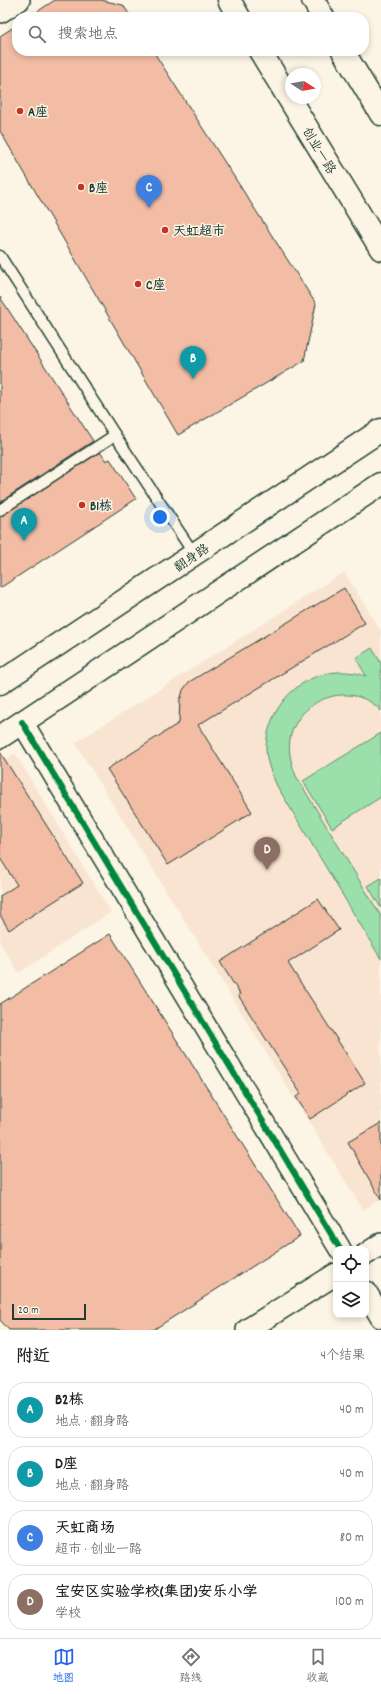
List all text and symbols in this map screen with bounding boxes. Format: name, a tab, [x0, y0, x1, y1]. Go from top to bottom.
search box	[12, 12, 369, 56]
icon: search	[26, 23, 48, 45]
text: 搜索地点	[58, 24, 118, 46]
north arrow	[285, 68, 321, 104]
place label: A座	[28, 104, 48, 123]
marker: A座	[15, 106, 25, 116]
street label: 创业一路	[296, 124, 339, 178]
pin: C	[136, 175, 162, 208]
place label: B座	[89, 180, 108, 199]
marker: B座	[76, 182, 86, 192]
place label: 天虹超市	[173, 223, 225, 242]
marker: 天虹超市	[160, 225, 170, 235]
place label: C座	[146, 277, 165, 296]
marker: C座	[133, 279, 143, 289]
pin: B	[180, 346, 206, 379]
place label: B1栋	[90, 498, 112, 517]
marker: B1栋	[77, 500, 87, 510]
your location	[150, 507, 170, 527]
pin: A	[11, 508, 37, 541]
street label: 翻身路	[171, 540, 214, 578]
pin: D	[254, 837, 280, 870]
map controls	[333, 1246, 369, 1318]
button: locate	[333, 1246, 369, 1282]
button: layers	[333, 1282, 369, 1318]
scale bar	[12, 1302, 86, 1321]
text: 20 m	[18, 1303, 39, 1319]
text: 附近	[16, 1346, 50, 1370]
text: 4个结果	[321, 1347, 365, 1366]
text: B2栋	[55, 1390, 84, 1412]
text: A	[26, 1401, 34, 1420]
text: 40 m	[340, 1401, 364, 1420]
text: 地点 · 翻身路	[55, 1413, 129, 1432]
text: D座	[55, 1454, 78, 1476]
text: B	[27, 1465, 33, 1484]
text: 40 m	[340, 1465, 364, 1484]
text: 地点 · 翻身路	[55, 1477, 129, 1496]
text: 天虹商场	[55, 1518, 115, 1540]
text: C	[27, 1529, 33, 1548]
text: 80 m	[340, 1529, 364, 1548]
text: 超市 · 创业一路	[55, 1541, 142, 1560]
text: 宝安区实验学校(集团)安乐小学	[55, 1582, 258, 1604]
text: D	[27, 1593, 33, 1612]
text: 100 m	[335, 1593, 364, 1612]
text: 学校	[55, 1605, 81, 1624]
tab: 地图	[53, 1646, 75, 1687]
tab: 路线	[180, 1646, 202, 1687]
tab: 收藏	[307, 1646, 329, 1687]

